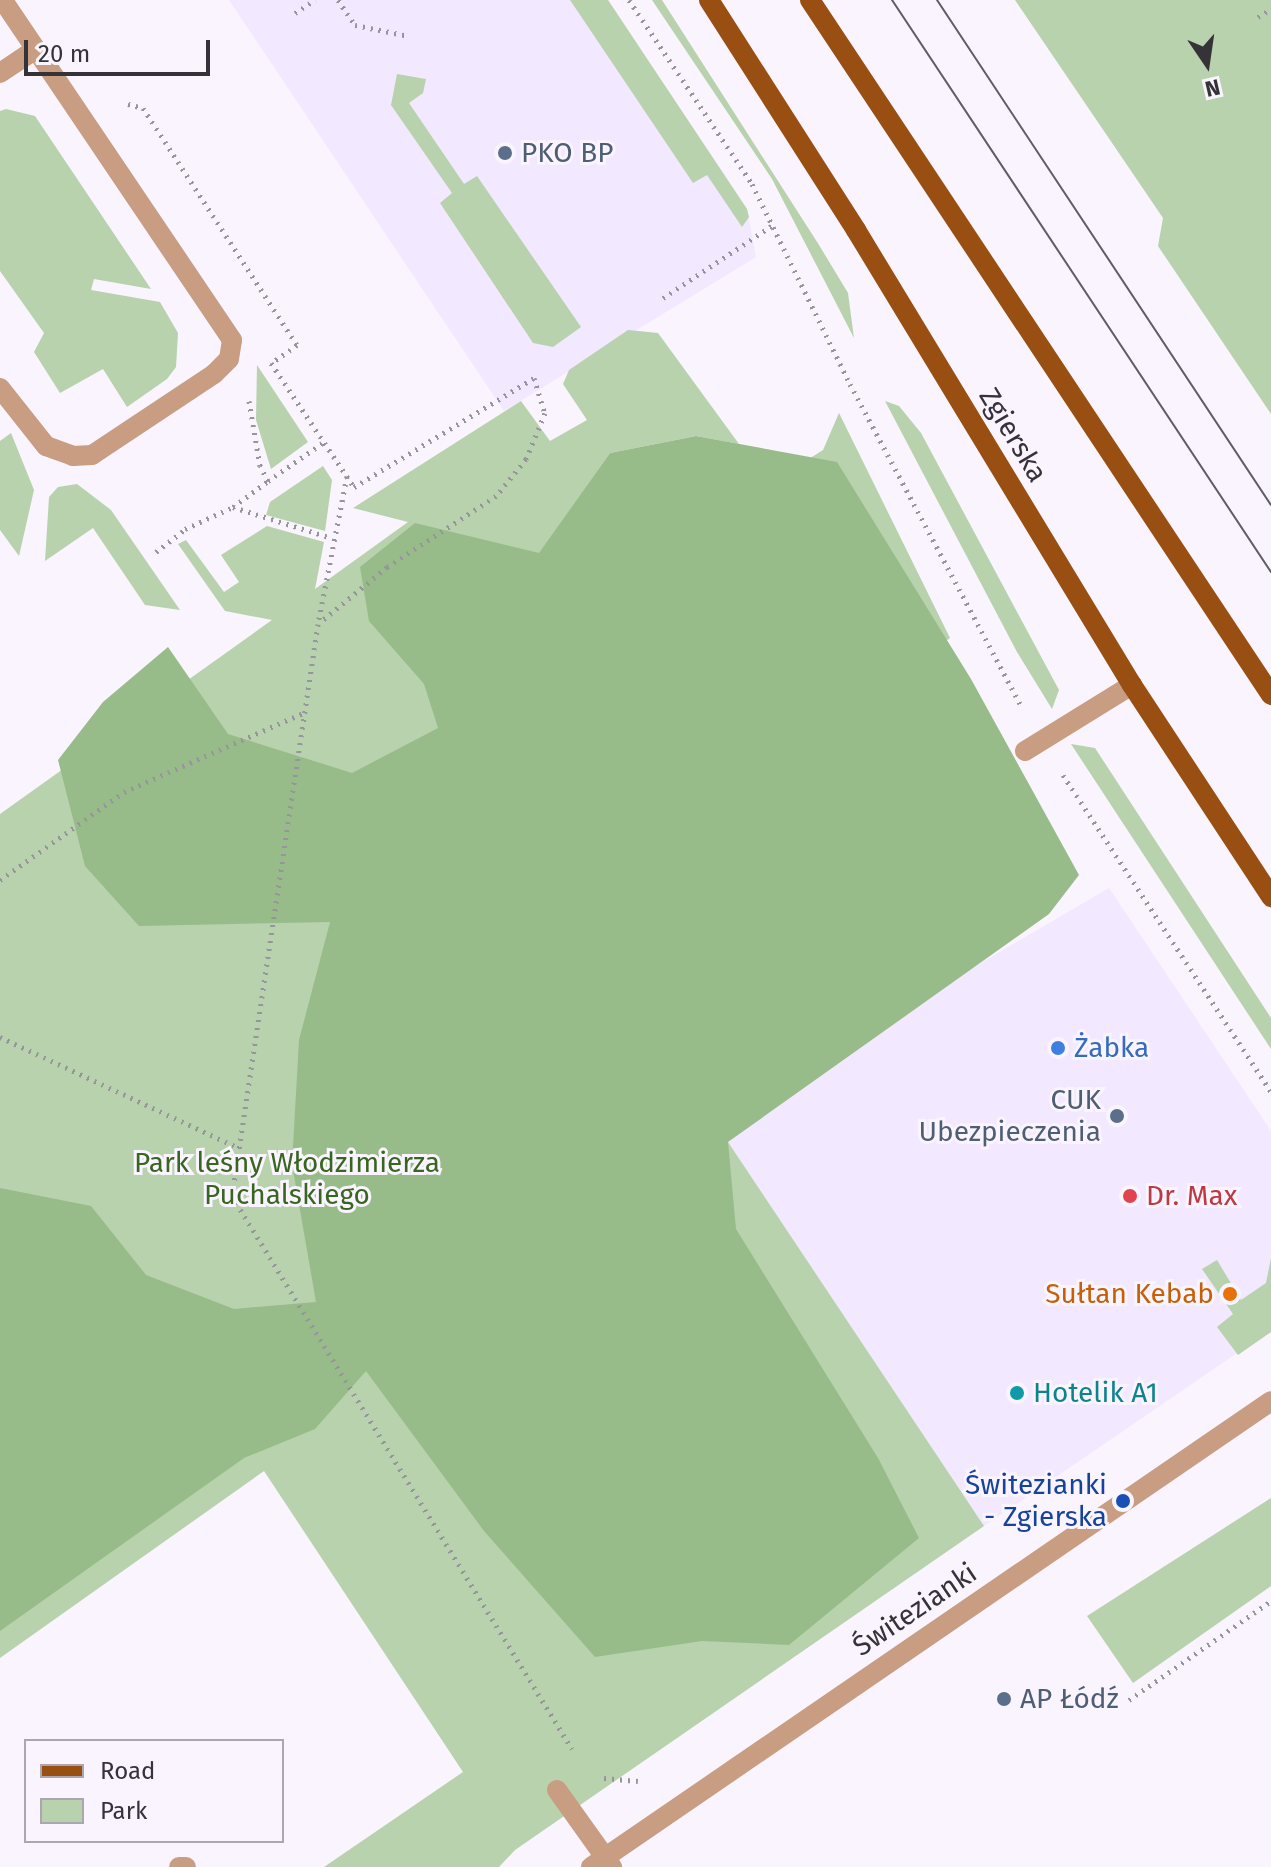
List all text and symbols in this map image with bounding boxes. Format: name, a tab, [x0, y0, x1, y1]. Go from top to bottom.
scale bar	[28, 24, 214, 74]
north arrow	[1167, 24, 1247, 104]
text: 20 m	[38, 40, 90, 68]
text: N	[1202, 73, 1223, 103]
place label: PKO BP	[521, 136, 613, 170]
marker: PKO BP	[496, 144, 514, 162]
street label: Zgierska	[972, 382, 1054, 488]
place label: Żabka	[1074, 1031, 1149, 1065]
marker: Żabka	[1049, 1039, 1067, 1057]
place label: CUK Ubezpieczenia	[919, 1083, 1101, 1149]
marker: CUK Ubezpieczenia	[1108, 1107, 1126, 1125]
park label: Park leśny Włodzimierza Puchalskiego	[134, 1146, 440, 1212]
place label: Dr. Max	[1146, 1179, 1237, 1213]
marker: Dr. Max	[1121, 1187, 1139, 1205]
place label: Sułtan Kebab	[1045, 1277, 1214, 1311]
marker: Sułtan Kebab	[1221, 1285, 1239, 1303]
place label: Hotelik A1	[1033, 1376, 1158, 1410]
marker: Hotelik A1	[1008, 1384, 1026, 1402]
place label: Świtezianki - Zgierska	[965, 1468, 1107, 1534]
marker: Świtezianki - Zgierska	[1114, 1492, 1132, 1510]
street label: Świtezianki	[847, 1556, 983, 1664]
place label: AP Łódź	[1020, 1682, 1119, 1716]
marker: AP Łódź	[995, 1690, 1013, 1708]
legend	[24, 1739, 284, 1843]
text: Road	[100, 1757, 155, 1785]
text: Park	[100, 1797, 147, 1825]

